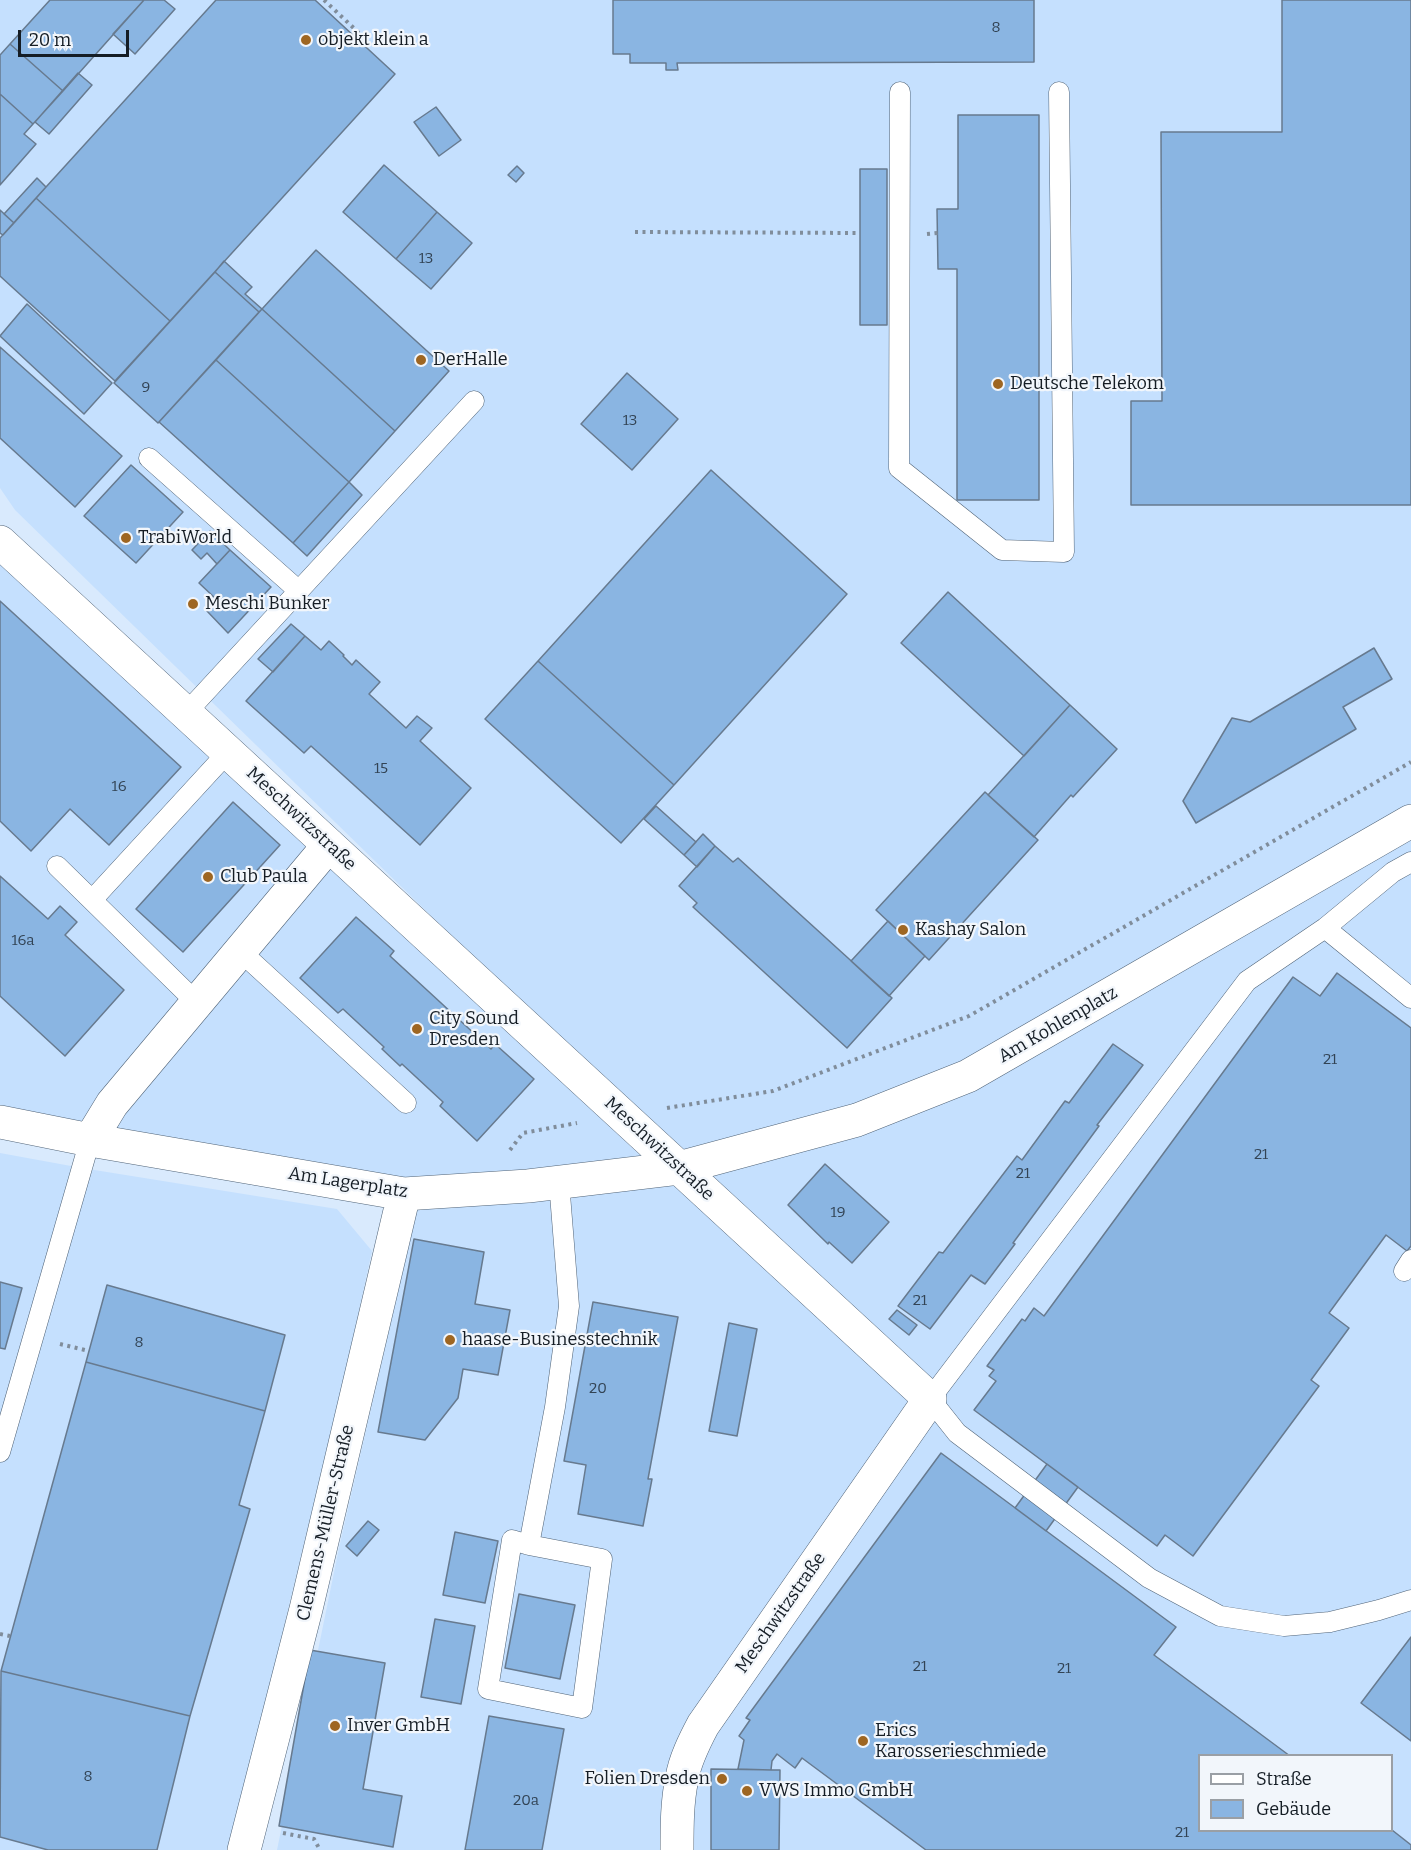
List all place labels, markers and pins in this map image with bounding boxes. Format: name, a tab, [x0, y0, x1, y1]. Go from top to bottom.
place label: objekt klein a	[318, 29, 429, 51]
marker: objekt klein a	[299, 33, 313, 47]
place label: DerHalle	[433, 349, 508, 371]
marker: DerHalle	[414, 353, 428, 367]
place label: Deutsche Telekom	[1010, 373, 1164, 395]
marker: Deutsche Telekom	[991, 377, 1005, 391]
place label: TrabiWorld	[138, 527, 232, 549]
marker: TrabiWorld	[119, 531, 133, 545]
place label: Meschi Bunker	[205, 593, 329, 615]
marker: Meschi Bunker	[186, 597, 200, 611]
place label: Club Paula	[220, 866, 308, 888]
marker: Club Paula	[201, 870, 215, 884]
place label: Kashay Salon	[915, 919, 1026, 941]
marker: Kashay Salon	[896, 923, 910, 937]
place label: City Sound Dresden	[429, 1008, 519, 1050]
marker: City Sound Dresden	[410, 1022, 424, 1036]
place label: haase-Businesstechnik	[462, 1329, 658, 1351]
marker: haase-Businesstechnik	[443, 1333, 457, 1347]
place label: Inver GmbH	[347, 1715, 450, 1737]
marker: Inver GmbH	[328, 1719, 342, 1733]
place label: Erics Karosserieschmiede	[875, 1720, 1046, 1762]
marker: Erics Karosserieschmiede	[856, 1734, 870, 1748]
place label: Folien Dresden	[584, 1768, 710, 1790]
marker: Folien Dresden	[715, 1772, 729, 1786]
place label: VWS Immo GmbH	[759, 1780, 913, 1802]
marker: VWS Immo GmbH	[740, 1784, 754, 1798]

